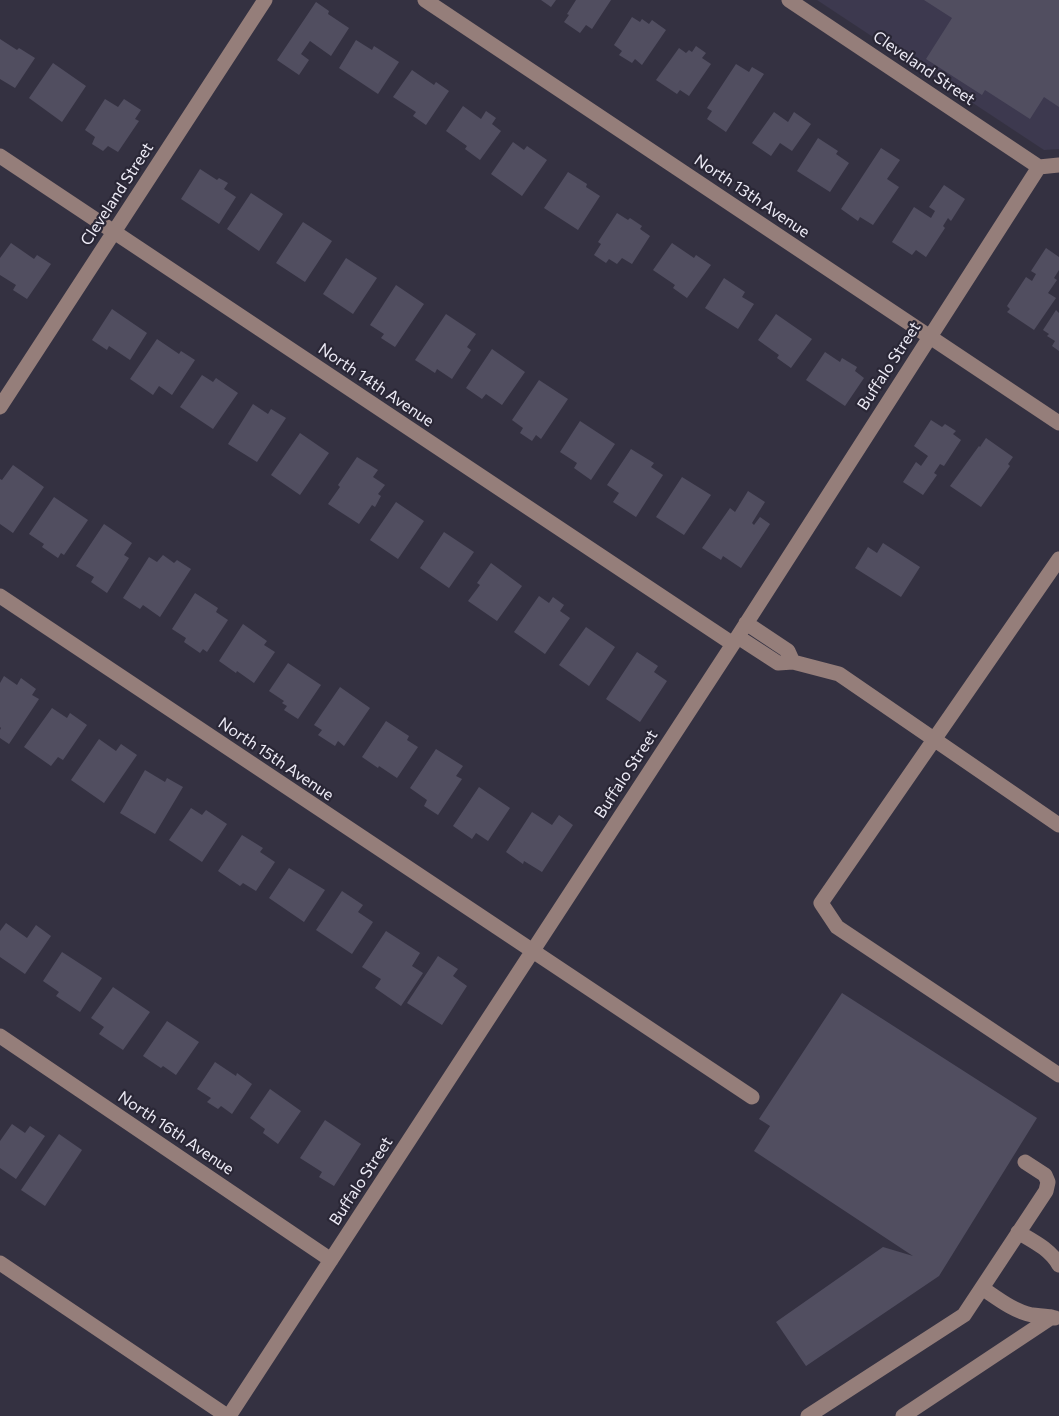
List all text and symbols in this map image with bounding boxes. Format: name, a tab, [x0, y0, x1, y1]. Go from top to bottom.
street label: Cleveland Street	[869, 27, 979, 109]
street label: Cleveland Street	[77, 139, 157, 249]
street label: North 13th Avenue	[691, 150, 813, 242]
street label: Buffalo Street	[853, 318, 925, 414]
street label: North 14th Avenue	[315, 339, 437, 431]
street label: North 15th Avenue	[215, 713, 337, 805]
street label: Buffalo Street	[590, 726, 662, 822]
street label: North 16th Avenue	[114, 1087, 238, 1179]
street label: Buffalo Street	[325, 1133, 397, 1229]

